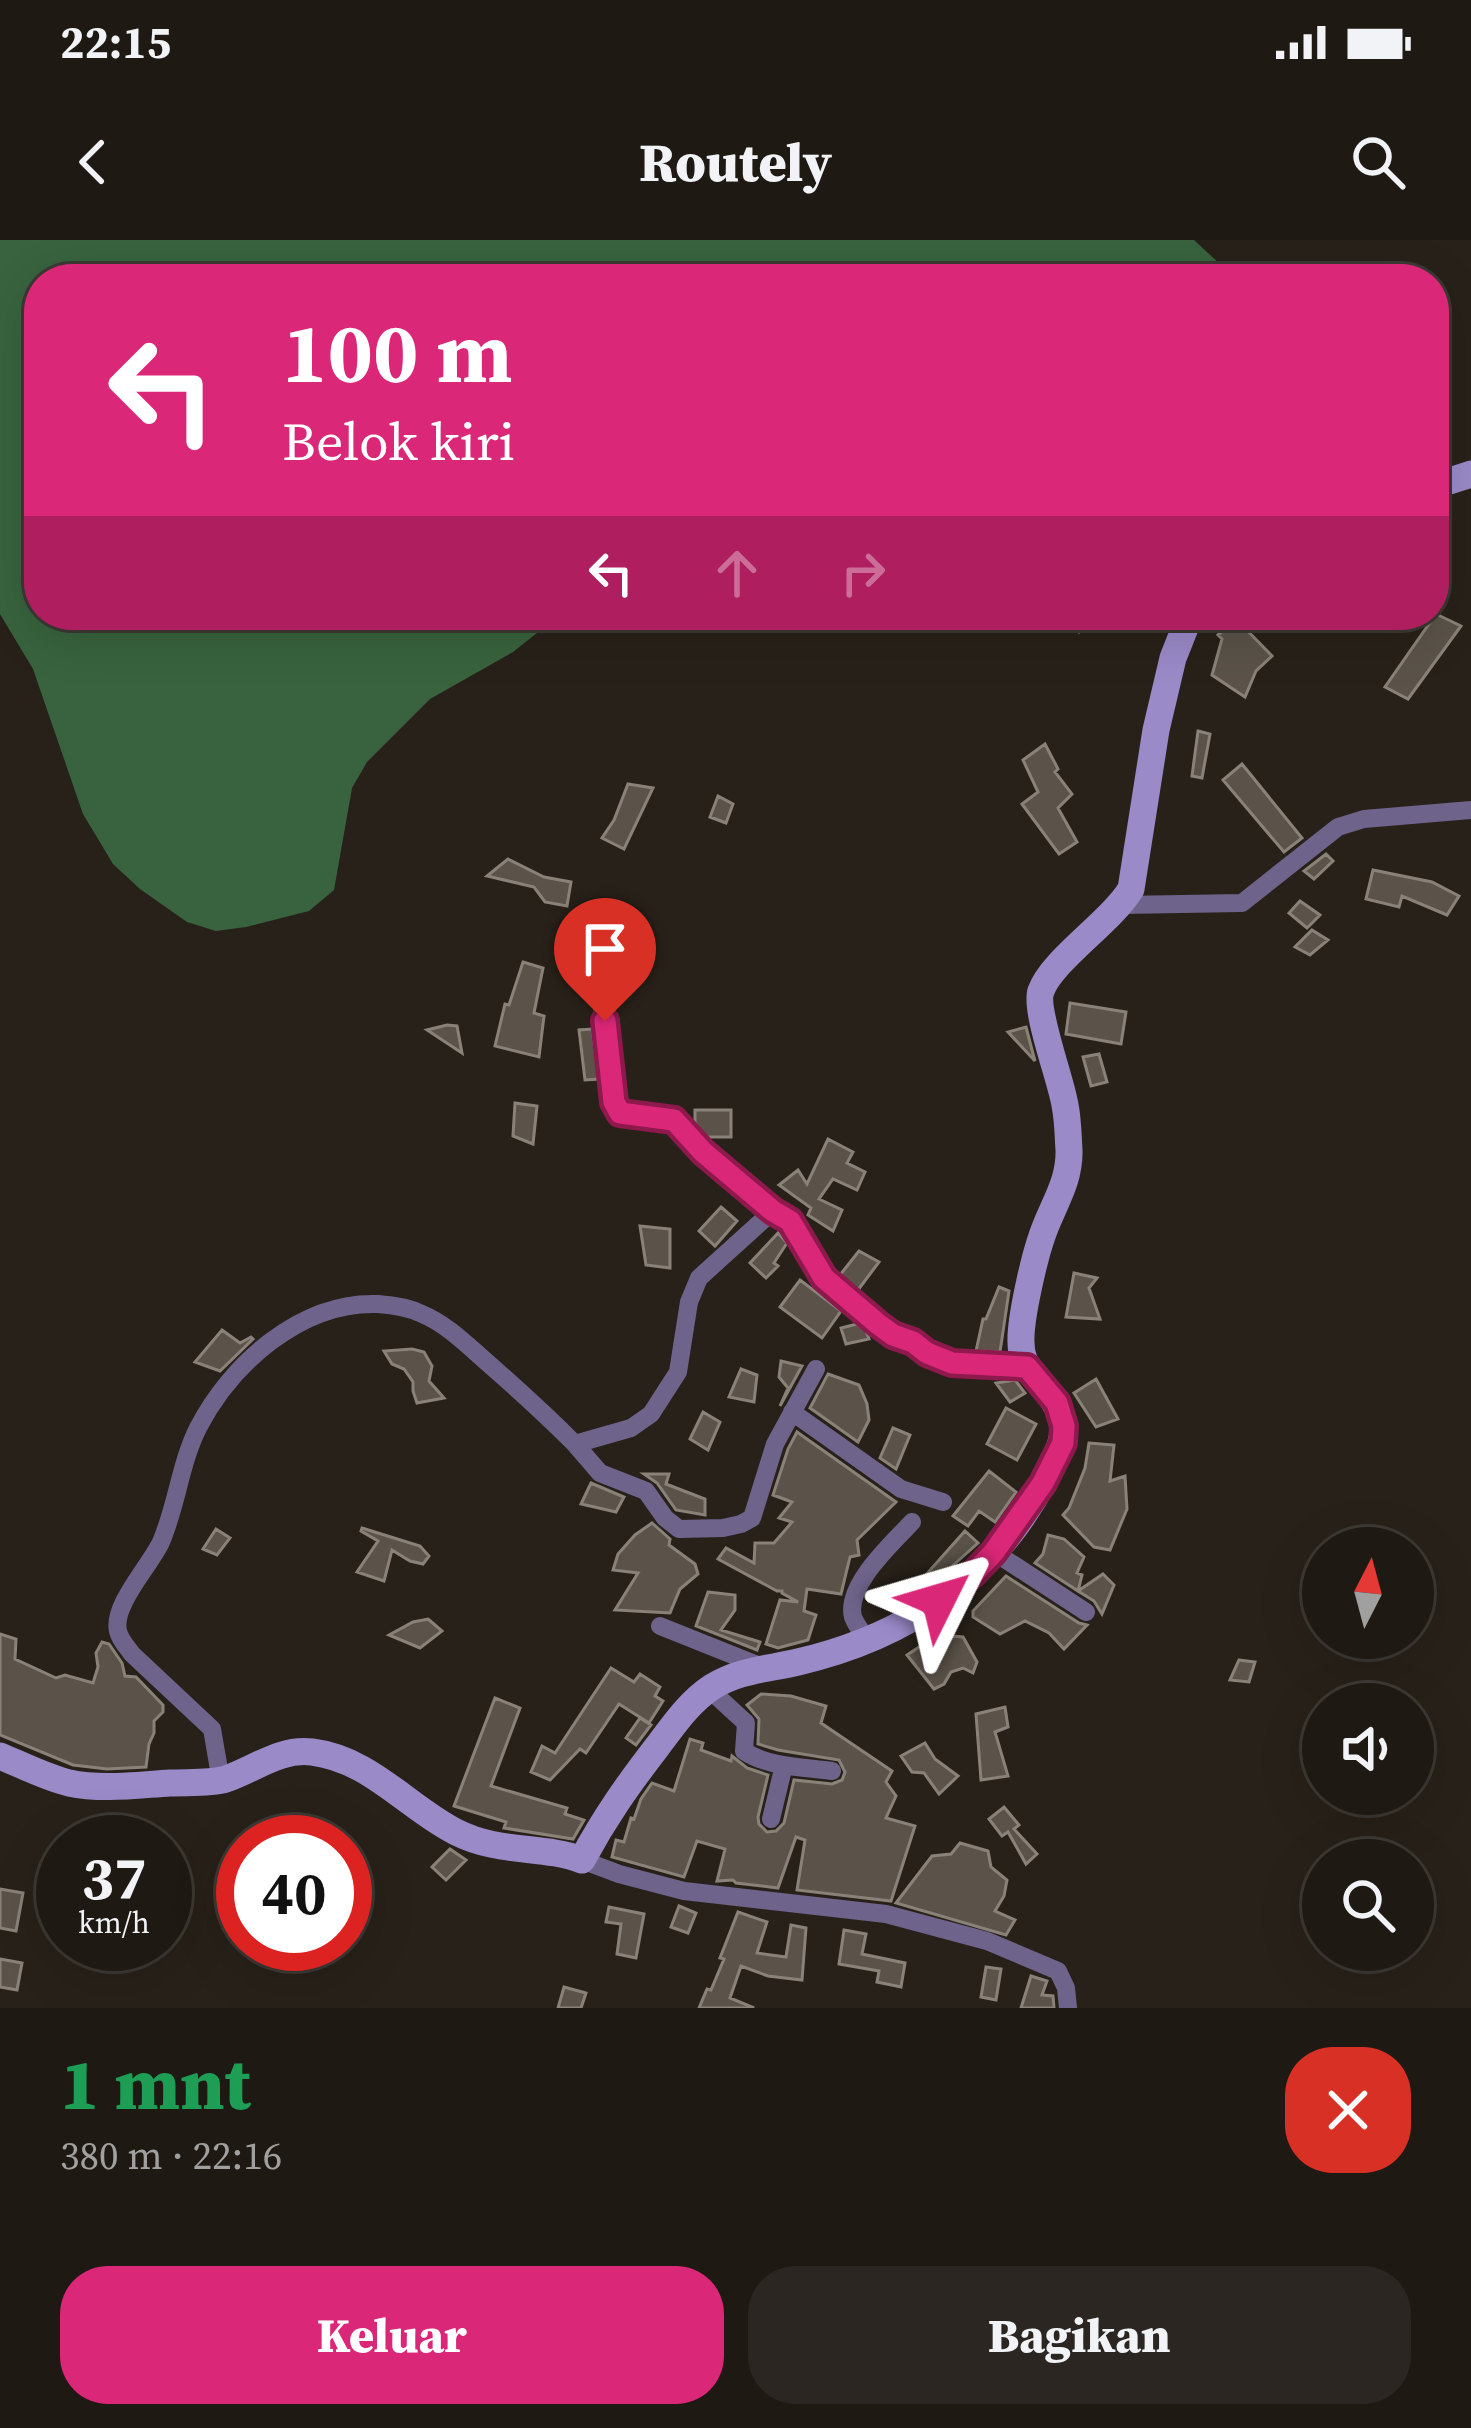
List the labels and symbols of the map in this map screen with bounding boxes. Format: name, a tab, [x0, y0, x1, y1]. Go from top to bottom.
pin	[554, 898, 656, 1021]
north arrow	[1302, 1527, 1434, 1659]
position arrow	[876, 1537, 1002, 1663]
speed limit sign: 40	[216, 1815, 372, 1971]

